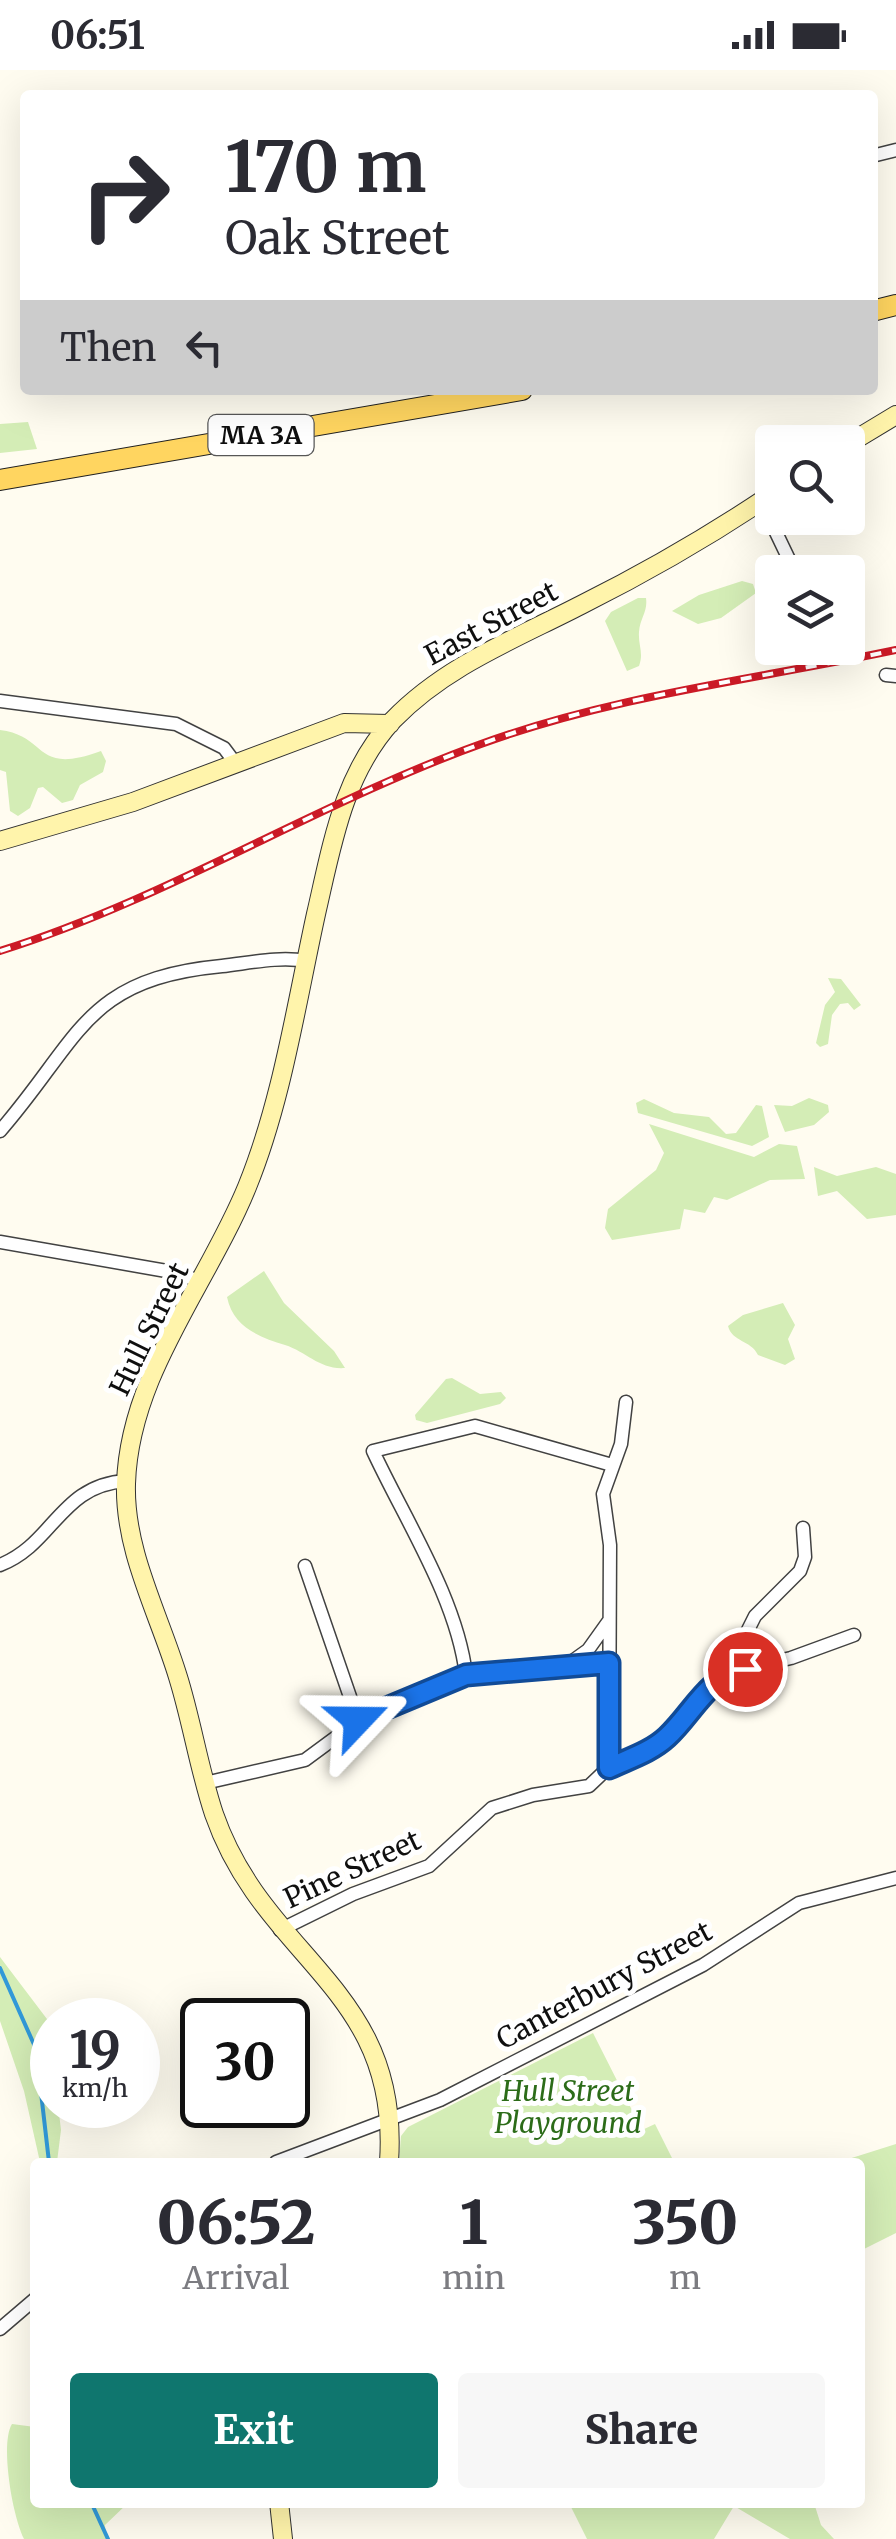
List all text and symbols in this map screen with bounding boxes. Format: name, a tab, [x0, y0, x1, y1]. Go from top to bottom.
text: 06:51	[50, 12, 145, 59]
text: 170 m	[225, 123, 426, 211]
icon: right	[60, 130, 190, 260]
text: Oak Street	[225, 210, 450, 266]
icon: left	[177, 320, 232, 375]
text: Then	[60, 324, 157, 371]
road number: MA 3A	[208, 415, 314, 455]
map controls	[755, 425, 865, 665]
button: search	[755, 425, 865, 535]
button: layers	[755, 555, 865, 665]
street label: East Street	[418, 573, 564, 673]
street label: Hull Street	[101, 1257, 197, 1401]
pin	[703, 1627, 788, 1712]
icon: arrive	[718, 1642, 773, 1697]
position arrow	[306, 1668, 410, 1772]
street label: Pine Street	[278, 1822, 426, 1916]
street label: Canterbury Street	[490, 1913, 718, 2057]
speed limit sign: 30	[180, 1998, 310, 2128]
text: 19	[69, 2019, 121, 2082]
text: km/h	[62, 2072, 128, 2104]
park label: Hull Street Playground	[494, 2073, 642, 2141]
text: 06:52	[157, 2185, 315, 2260]
text: 1	[460, 2185, 488, 2260]
text: 350	[632, 2185, 738, 2260]
text: Arrival	[183, 2258, 289, 2298]
text: min	[442, 2258, 505, 2298]
text: m	[669, 2258, 701, 2298]
button: Exit	[70, 2373, 438, 2488]
button: Share	[458, 2373, 825, 2488]

